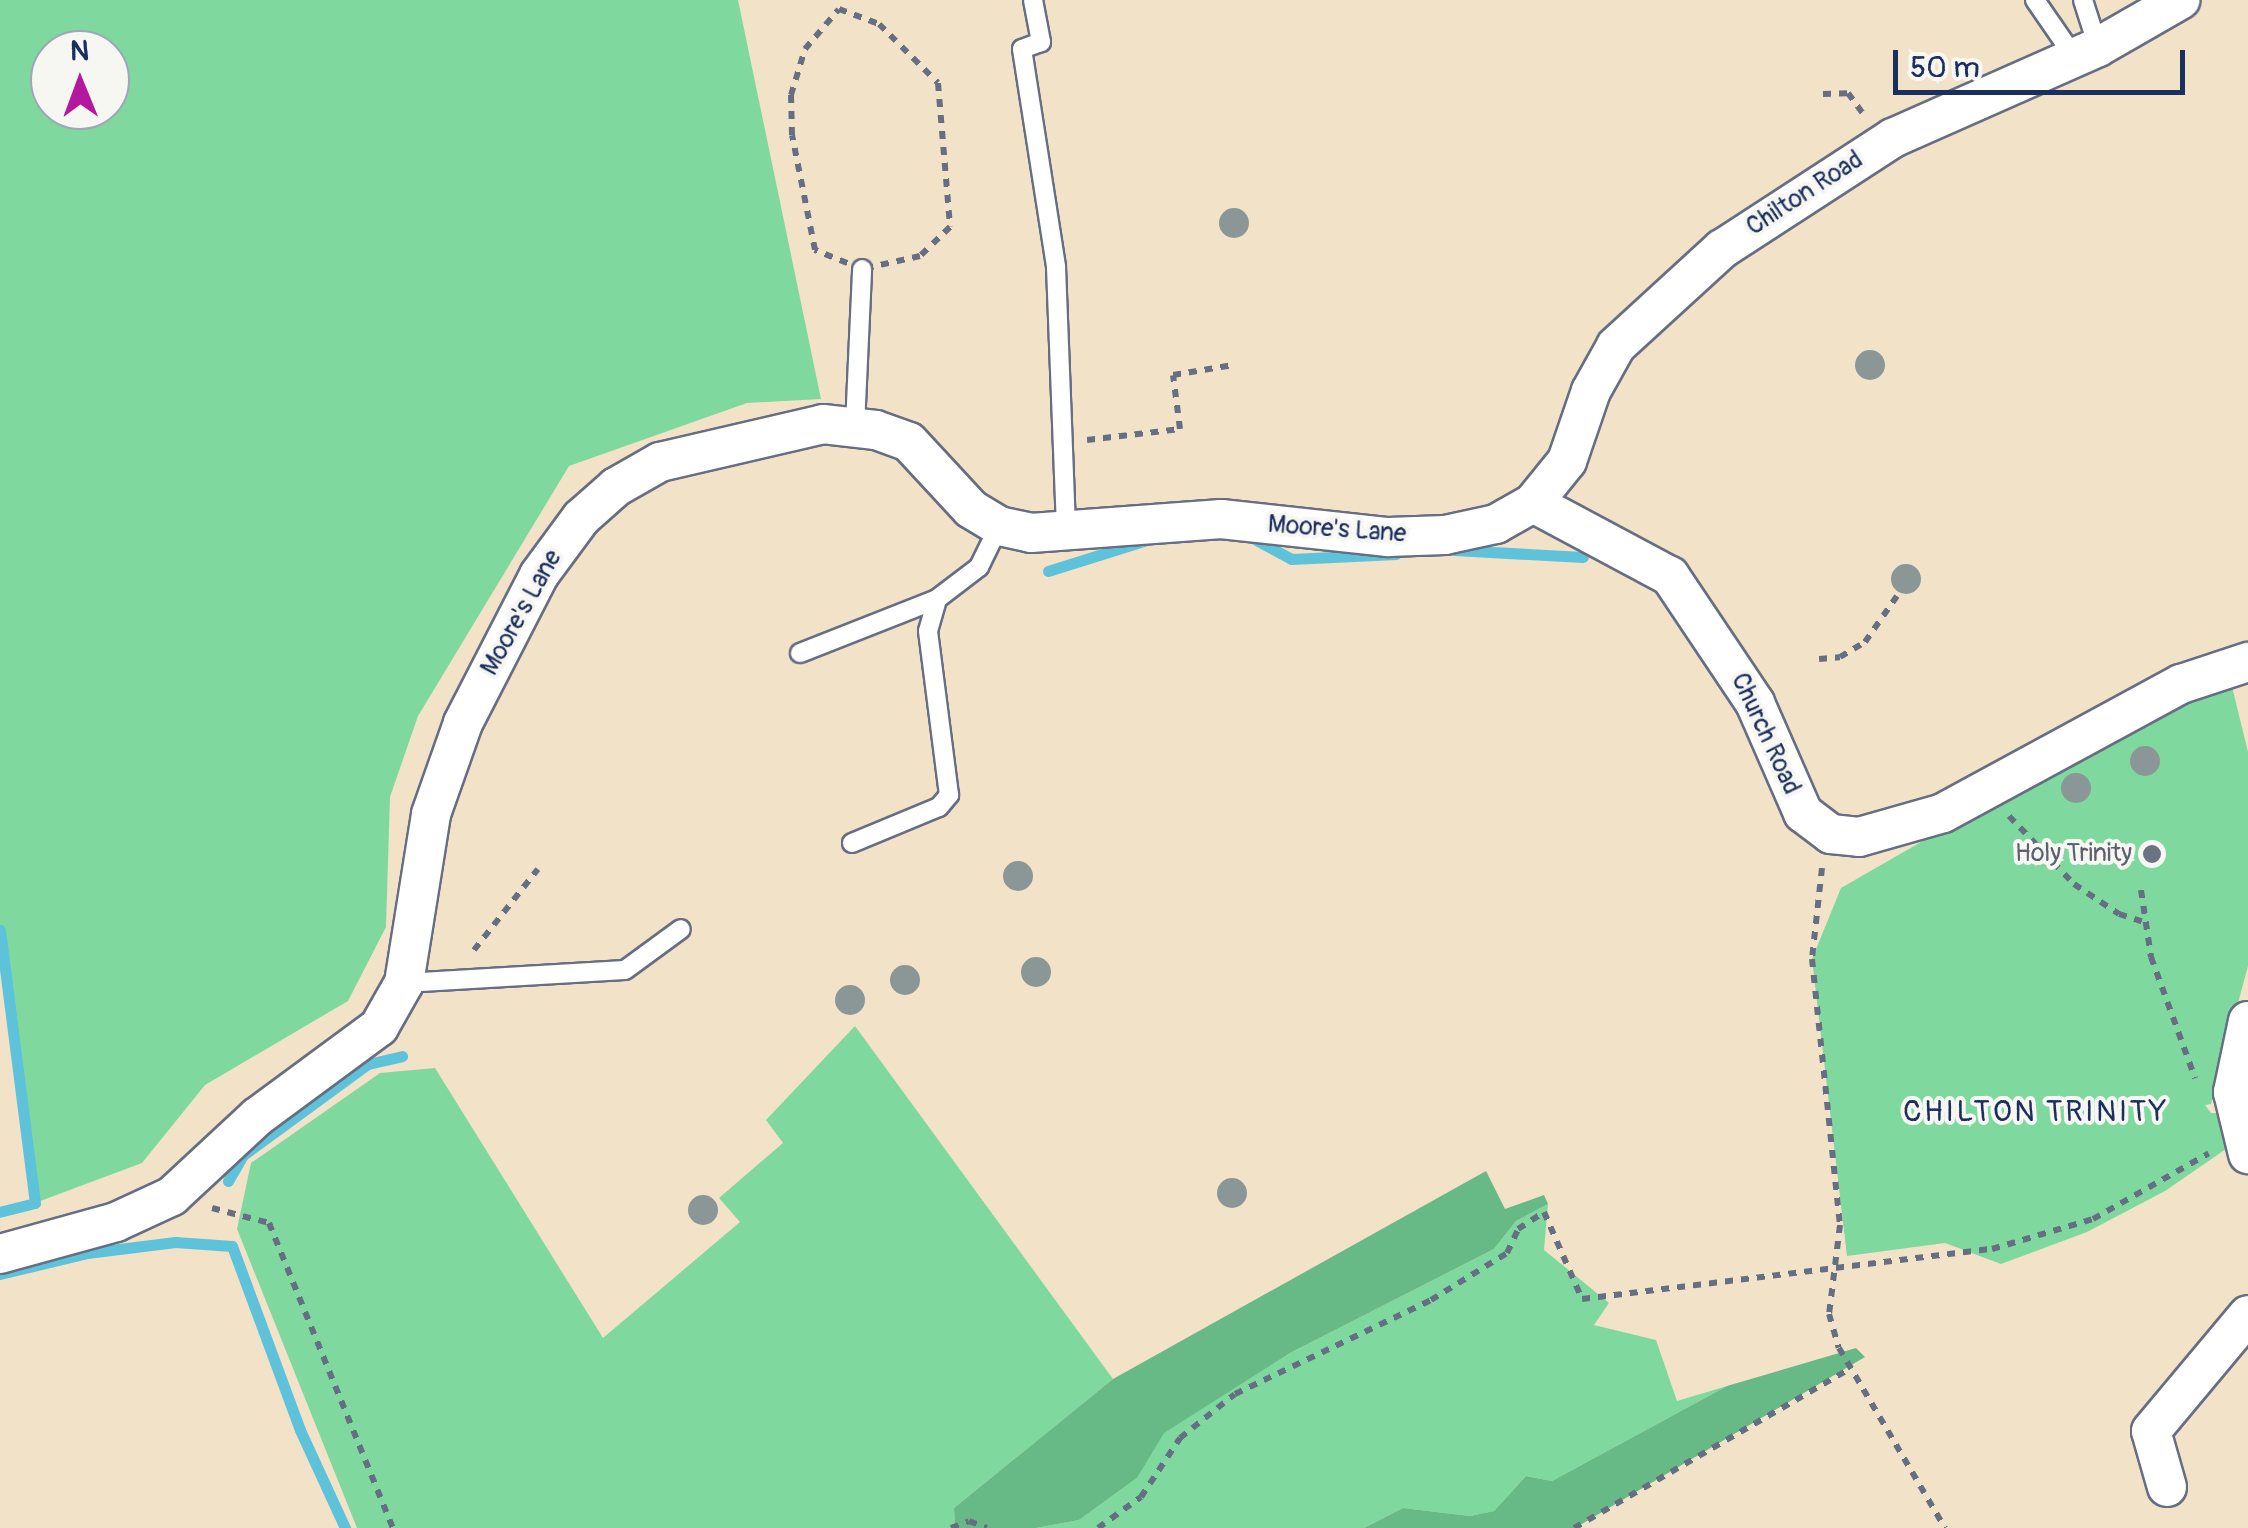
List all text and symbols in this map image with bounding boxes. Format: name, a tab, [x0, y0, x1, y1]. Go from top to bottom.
north arrow	[30, 30, 130, 130]
scale bar	[1898, 30, 2190, 92]
text: N	[70, 34, 89, 69]
text: 50 m	[1910, 49, 1980, 86]
street label: Chilton Road	[1741, 145, 1869, 243]
street label: Moore's Lane	[1267, 510, 1407, 550]
street label: Moore's Lane	[475, 545, 569, 681]
street label: Church Road	[1724, 669, 1806, 799]
place label: Holy Trinity	[2015, 839, 2132, 869]
marker: Holy Trinity	[2141, 843, 2163, 865]
district label: CHILTON TRINITY	[1903, 1094, 2169, 1130]

